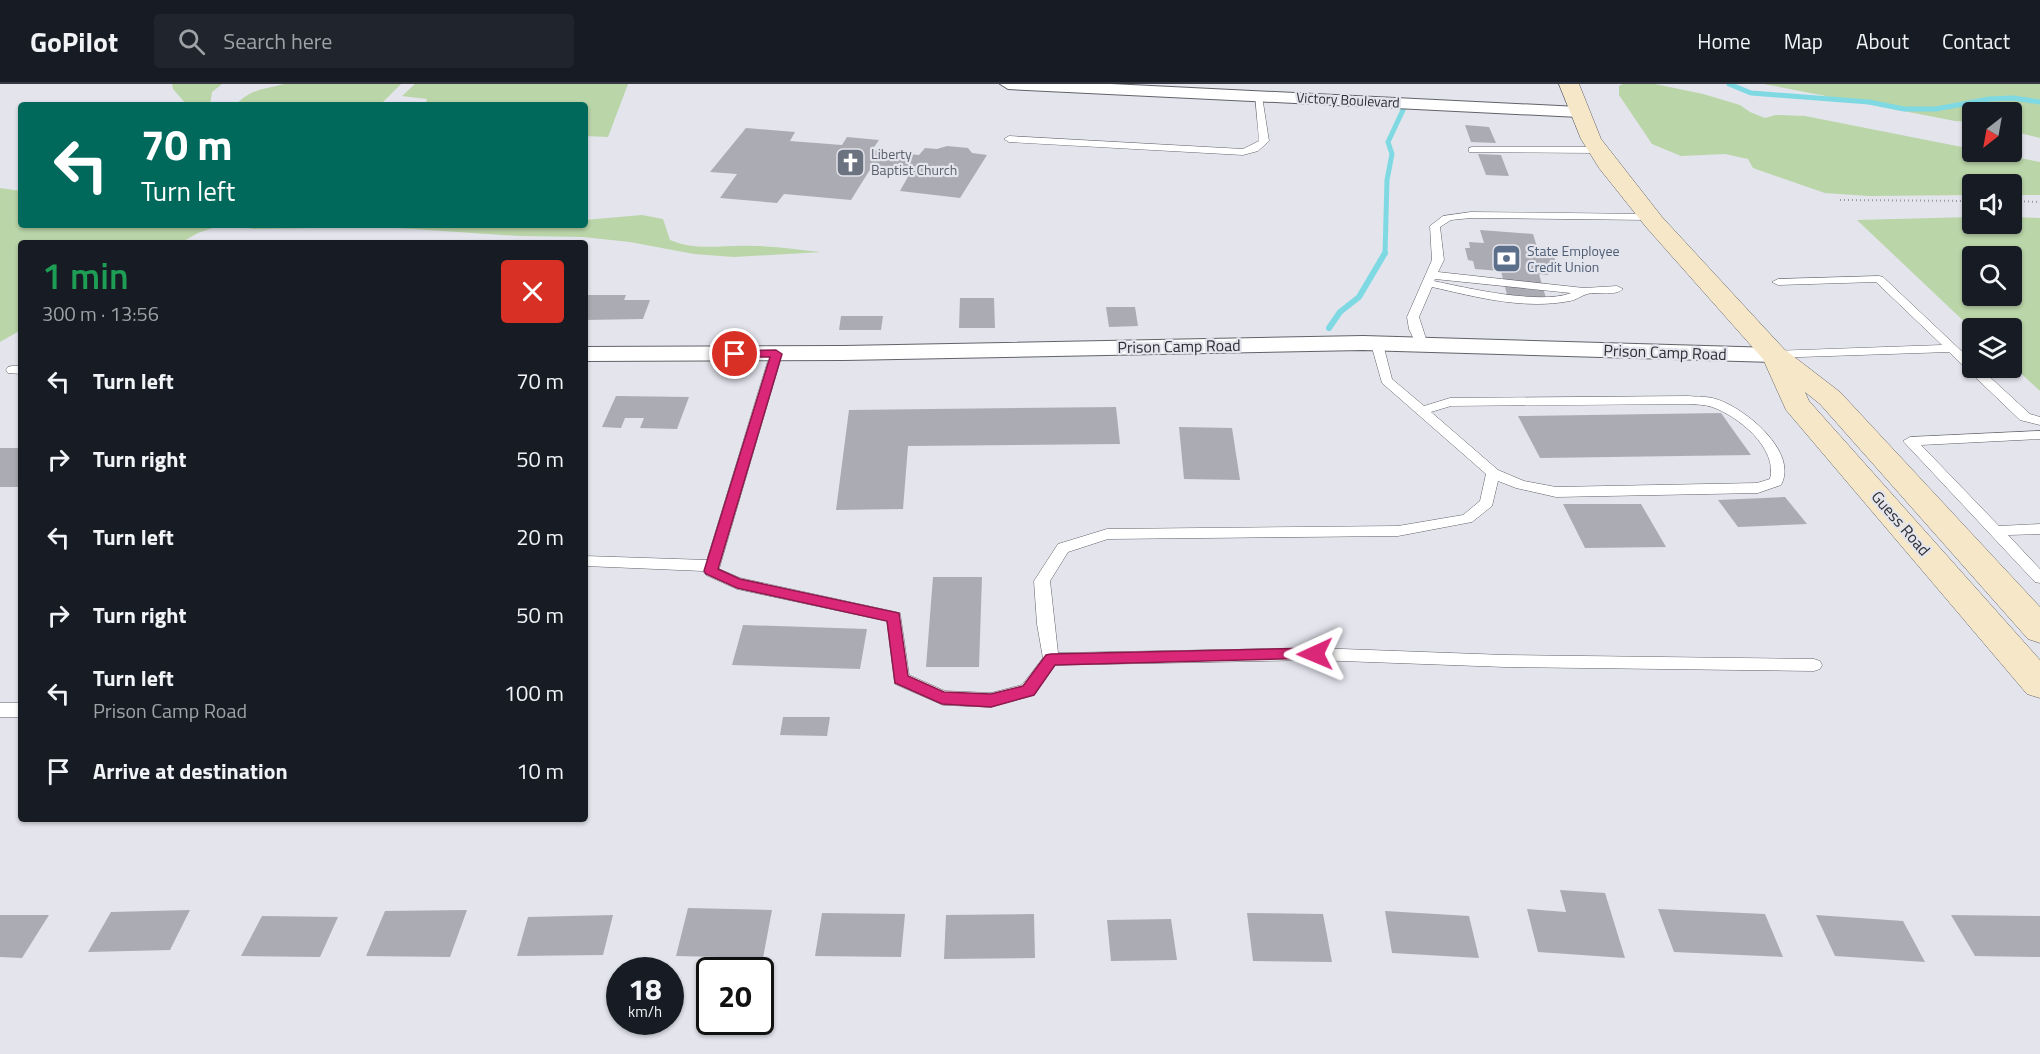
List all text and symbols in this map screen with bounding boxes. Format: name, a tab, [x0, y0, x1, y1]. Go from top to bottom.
search box	[154, 14, 574, 68]
text: GoPilot	[30, 20, 118, 63]
text: Search here	[223, 24, 332, 58]
icon: search	[175, 25, 208, 58]
text: Home	[1697, 25, 1751, 57]
text: Map	[1784, 25, 1823, 57]
text: About	[1856, 25, 1909, 57]
text: Contact	[1942, 25, 2010, 57]
street label: Victory Boulevard	[1296, 86, 1400, 113]
north arrow	[1962, 102, 2022, 162]
map controls	[1962, 102, 2022, 378]
text: 70 m	[141, 112, 233, 176]
icon: left	[42, 126, 120, 204]
place label: Liberty Baptist Church	[871, 143, 957, 180]
church icon: Liberty Baptist Church	[834, 146, 866, 178]
text: Turn left	[141, 170, 235, 211]
button: sound	[1962, 174, 2022, 234]
place label: State Employee Credit Union	[1527, 240, 1620, 277]
bank icon: State Employee Credit Union	[1490, 243, 1522, 275]
button: search	[1962, 246, 2022, 306]
text: 1 min	[42, 248, 129, 303]
button: close	[501, 260, 564, 323]
text: 300 m · 13:56	[42, 298, 159, 329]
button: layers	[1962, 318, 2022, 378]
pin	[709, 328, 760, 379]
street label: Prison Camp Road	[1117, 333, 1241, 359]
icon: arrive	[718, 337, 751, 370]
street label: Prison Camp Road	[1603, 338, 1727, 366]
text: Turn left	[93, 364, 174, 398]
text: 70 m	[516, 364, 564, 398]
icon: left	[42, 365, 75, 398]
text: Turn right	[93, 442, 187, 476]
text: 50 m	[516, 442, 564, 476]
icon: right	[42, 443, 75, 476]
street label: Guess Road	[1866, 485, 1936, 561]
text: Turn left	[93, 520, 174, 554]
text: 20 m	[516, 520, 564, 554]
icon: left	[42, 521, 75, 554]
text: Turn right	[93, 598, 187, 632]
text: 50 m	[516, 598, 564, 632]
icon: right	[42, 599, 75, 632]
position arrow	[1283, 622, 1347, 686]
text: Turn left	[93, 661, 174, 695]
text: 100 m	[504, 676, 564, 710]
icon: left	[42, 677, 75, 710]
text: Prison Camp Road	[93, 695, 247, 726]
text: Arrive at destination	[93, 754, 288, 788]
text: 10 m	[516, 754, 564, 788]
icon: arrive	[42, 755, 75, 788]
speed limit sign: 20	[696, 957, 774, 1035]
text: 18	[628, 966, 662, 1012]
text: km/h	[628, 1000, 662, 1023]

